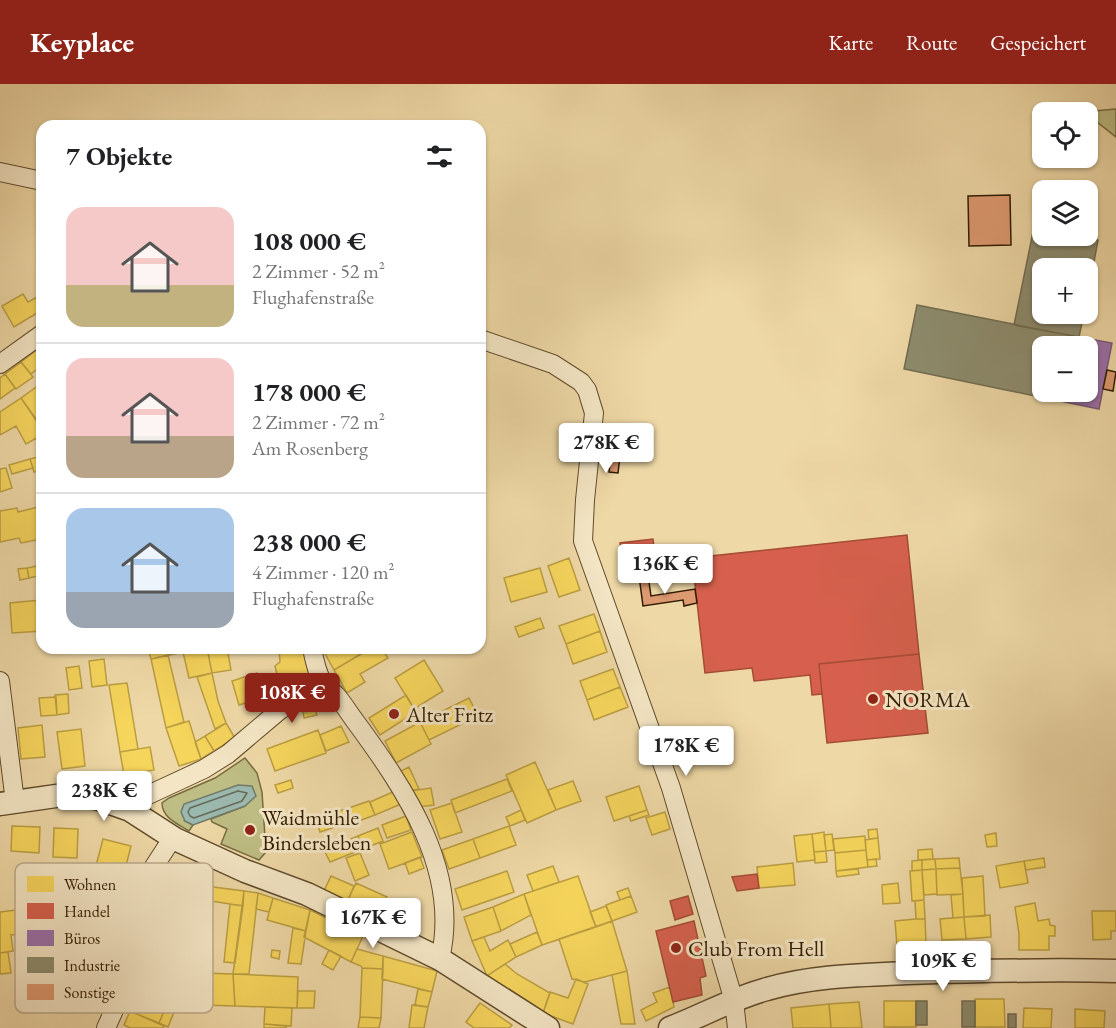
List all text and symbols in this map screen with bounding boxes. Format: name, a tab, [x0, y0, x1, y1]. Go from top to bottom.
text: Keyplace	[30, 24, 134, 60]
text: Karte	[829, 29, 873, 56]
text: Route	[906, 29, 957, 56]
text: Gespeichert	[990, 29, 1086, 56]
map controls	[1032, 102, 1098, 402]
button: locate	[1032, 102, 1098, 168]
text: 7 Objekte	[66, 139, 172, 173]
icon: filters	[423, 140, 456, 173]
button: layers	[1032, 180, 1098, 246]
text: 108 000 €	[252, 224, 366, 258]
icon: home	[114, 231, 186, 303]
text: 2 Zimmer · 52 m²	[252, 258, 385, 284]
button: +	[1032, 258, 1098, 324]
text: Flughafenstraße	[252, 284, 374, 310]
button: −	[1032, 336, 1098, 402]
text: 178 000 €	[252, 375, 366, 409]
icon: home	[114, 382, 186, 454]
text: 2 Zimmer · 72 m²	[252, 409, 385, 435]
pin: 278K €	[557, 423, 655, 474]
text: 278K €	[573, 429, 639, 455]
text: Am Rosenberg	[252, 435, 368, 461]
text: 238 000 €	[252, 525, 366, 559]
icon: home	[114, 532, 186, 604]
pin: 136K €	[616, 544, 714, 595]
text: 136K €	[632, 550, 698, 576]
text: 4 Zimmer · 120 m²	[252, 559, 395, 585]
text: Flughafenstraße	[252, 585, 374, 611]
pin: 108K €	[243, 673, 341, 724]
text: 108K €	[259, 679, 325, 705]
place label: NORMA	[885, 685, 971, 714]
marker: NORMA	[866, 692, 880, 706]
place label: Alter Fritz	[405, 700, 494, 729]
marker: Alter Fritz	[387, 707, 401, 721]
pin: 178K €	[637, 726, 735, 777]
text: 178K €	[653, 732, 719, 758]
pin: 238K €	[55, 771, 153, 822]
text: 238K €	[71, 777, 137, 803]
place label: Waidmühle Bindersleben	[262, 803, 372, 857]
marker: Waidmühle Bindersleben	[243, 823, 257, 837]
legend	[15, 863, 213, 1013]
text: Wohnen	[64, 874, 117, 895]
pin: 167K €	[324, 898, 422, 949]
text: Handel	[64, 901, 110, 922]
text: 167K €	[340, 904, 406, 930]
text: Büros	[64, 928, 100, 949]
place label: Club From Hell	[688, 934, 824, 963]
marker: Club From Hell	[669, 941, 683, 955]
pin: 109K €	[894, 941, 992, 992]
text: 109K €	[910, 947, 976, 973]
text: Industrie	[64, 955, 120, 976]
text: Sonstige	[64, 982, 115, 1003]

